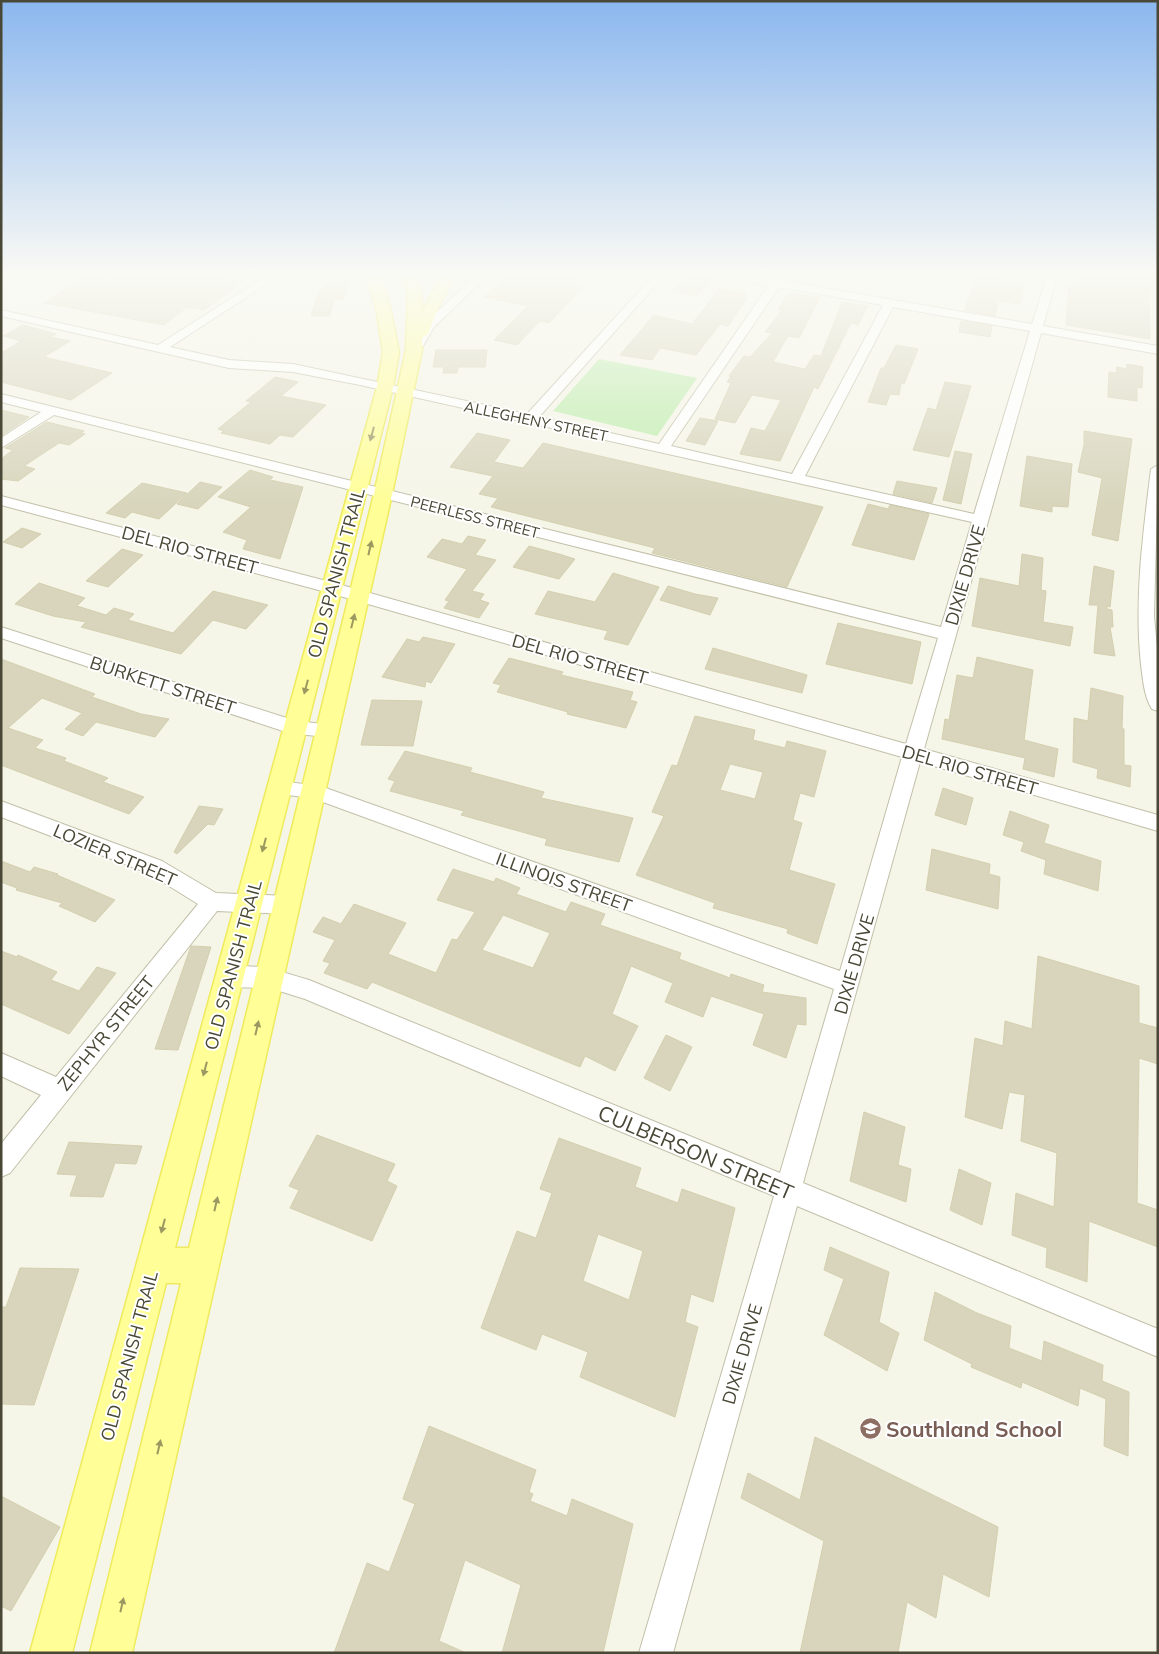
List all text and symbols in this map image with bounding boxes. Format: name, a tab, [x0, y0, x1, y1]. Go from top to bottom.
street label: ALLEGHENY STREET	[462, 396, 610, 446]
one-way arrow	[368, 427, 376, 442]
street label: OLD SPANISH TRAIL	[302, 485, 370, 661]
street label: PEERLESS STREET	[409, 492, 541, 542]
street label: DEL RIO STREET	[119, 521, 261, 579]
street label: DIXIE DRIVE	[940, 522, 990, 628]
one-way arrow	[366, 541, 374, 556]
one-way arrow	[349, 613, 357, 628]
street label: DEL RIO STREET	[509, 629, 651, 689]
street label: BURKETT STREET	[87, 651, 239, 720]
one-way arrow	[302, 680, 310, 695]
street label: DEL RIO STREET	[899, 740, 1041, 800]
street label: LOZIER STREET	[50, 819, 180, 891]
one-way arrow	[260, 837, 268, 852]
street label: ILLINOIS STREET	[493, 847, 635, 917]
street label: OLD SPANISH TRAIL	[199, 877, 267, 1053]
street label: DIXIE DRIVE	[829, 911, 879, 1017]
street label: ZEPHYR STREET	[53, 971, 159, 1095]
one-way arrow	[253, 1021, 261, 1036]
one-way arrow	[201, 1062, 209, 1077]
street label: CULBERSON STREET	[594, 1099, 798, 1205]
one-way arrow	[212, 1196, 220, 1211]
one-way arrow	[159, 1219, 167, 1234]
street label: OLD SPANISH TRAIL	[95, 1268, 163, 1444]
street label: DIXIE DRIVE	[717, 1301, 767, 1407]
place label: Southland School	[886, 1416, 1062, 1442]
school or university icon: Southland School	[858, 1417, 882, 1441]
one-way arrow	[155, 1439, 163, 1454]
one-way arrow	[118, 1598, 126, 1613]

